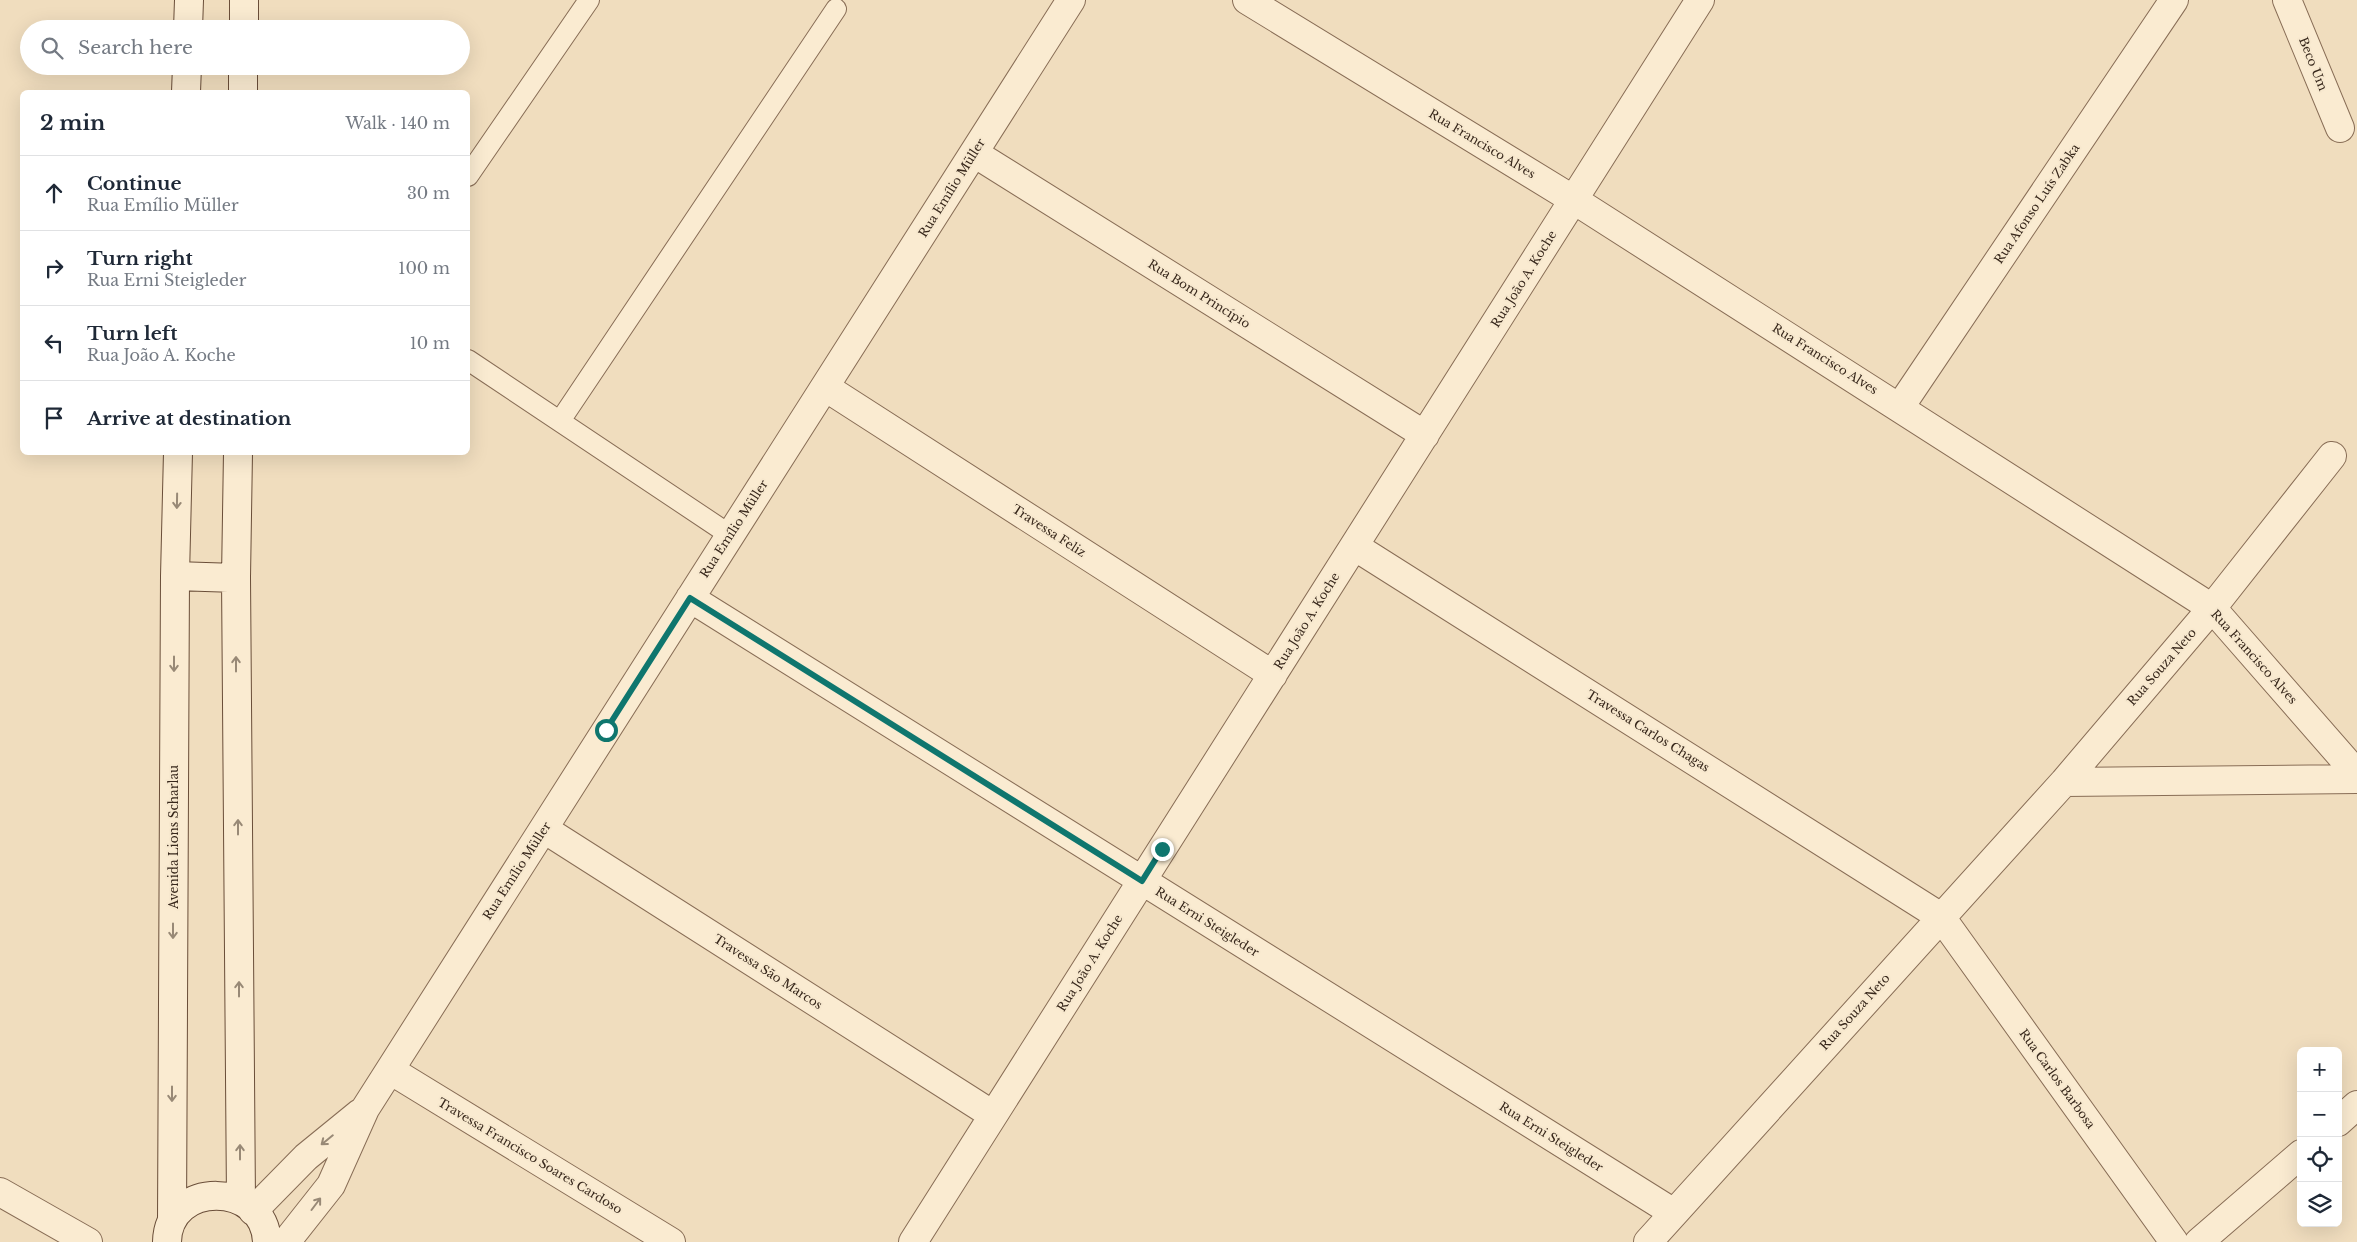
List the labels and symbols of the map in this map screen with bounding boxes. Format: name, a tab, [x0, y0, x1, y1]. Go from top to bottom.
street label: Beco Um	[2296, 35, 2331, 93]
street label: Rua Francisco Alves	[1426, 106, 1538, 181]
street label: Rua Emílio Müller	[915, 135, 988, 240]
street label: Rua Afonso Luís Zabka	[1991, 141, 2083, 267]
street label: Rua João A. Koche	[1488, 227, 1560, 330]
street label: Rua Bom Princípio	[1145, 256, 1253, 331]
street label: Rua Francisco Alves	[1770, 320, 1881, 397]
street label: Rua Emílio Müller	[696, 477, 771, 580]
one-way arrow	[172, 493, 181, 509]
street label: Travessa Feliz	[1010, 501, 1089, 560]
street label: Rua João A. Koche	[1271, 569, 1343, 672]
street label: Rua Francisco Alves	[2208, 606, 2301, 707]
street label: Rua Souza Neto	[2124, 625, 2199, 708]
one-way arrow	[169, 655, 179, 671]
one-way arrow	[231, 657, 241, 673]
street label: Travessa Carlos Chagas	[1584, 687, 1713, 775]
route start	[595, 719, 618, 742]
street label: Avenida Lions Scharlau	[166, 765, 181, 910]
one-way arrow	[233, 819, 243, 836]
street label: Rua Emílio Müller	[479, 819, 554, 922]
route end	[1151, 838, 1174, 861]
street label: Rua Erni Steigleder	[1153, 884, 1262, 960]
street label: Rua João A. Koche	[1054, 911, 1126, 1014]
one-way arrow	[168, 922, 178, 939]
street label: Travessa São Marcos	[711, 931, 825, 1012]
street label: Rua Souza Neto	[1816, 970, 1893, 1053]
one-way arrow	[234, 982, 244, 998]
street label: Rua Carlos Barbosa	[2016, 1026, 2099, 1132]
one-way arrow	[168, 1085, 177, 1101]
street label: Travessa Francisco Soares Cardoso	[435, 1094, 625, 1217]
street label: Rua Erni Steigleder	[1497, 1099, 1606, 1175]
one-way arrow	[321, 1134, 334, 1145]
one-way arrow	[235, 1144, 245, 1160]
one-way arrow	[311, 1198, 322, 1211]

